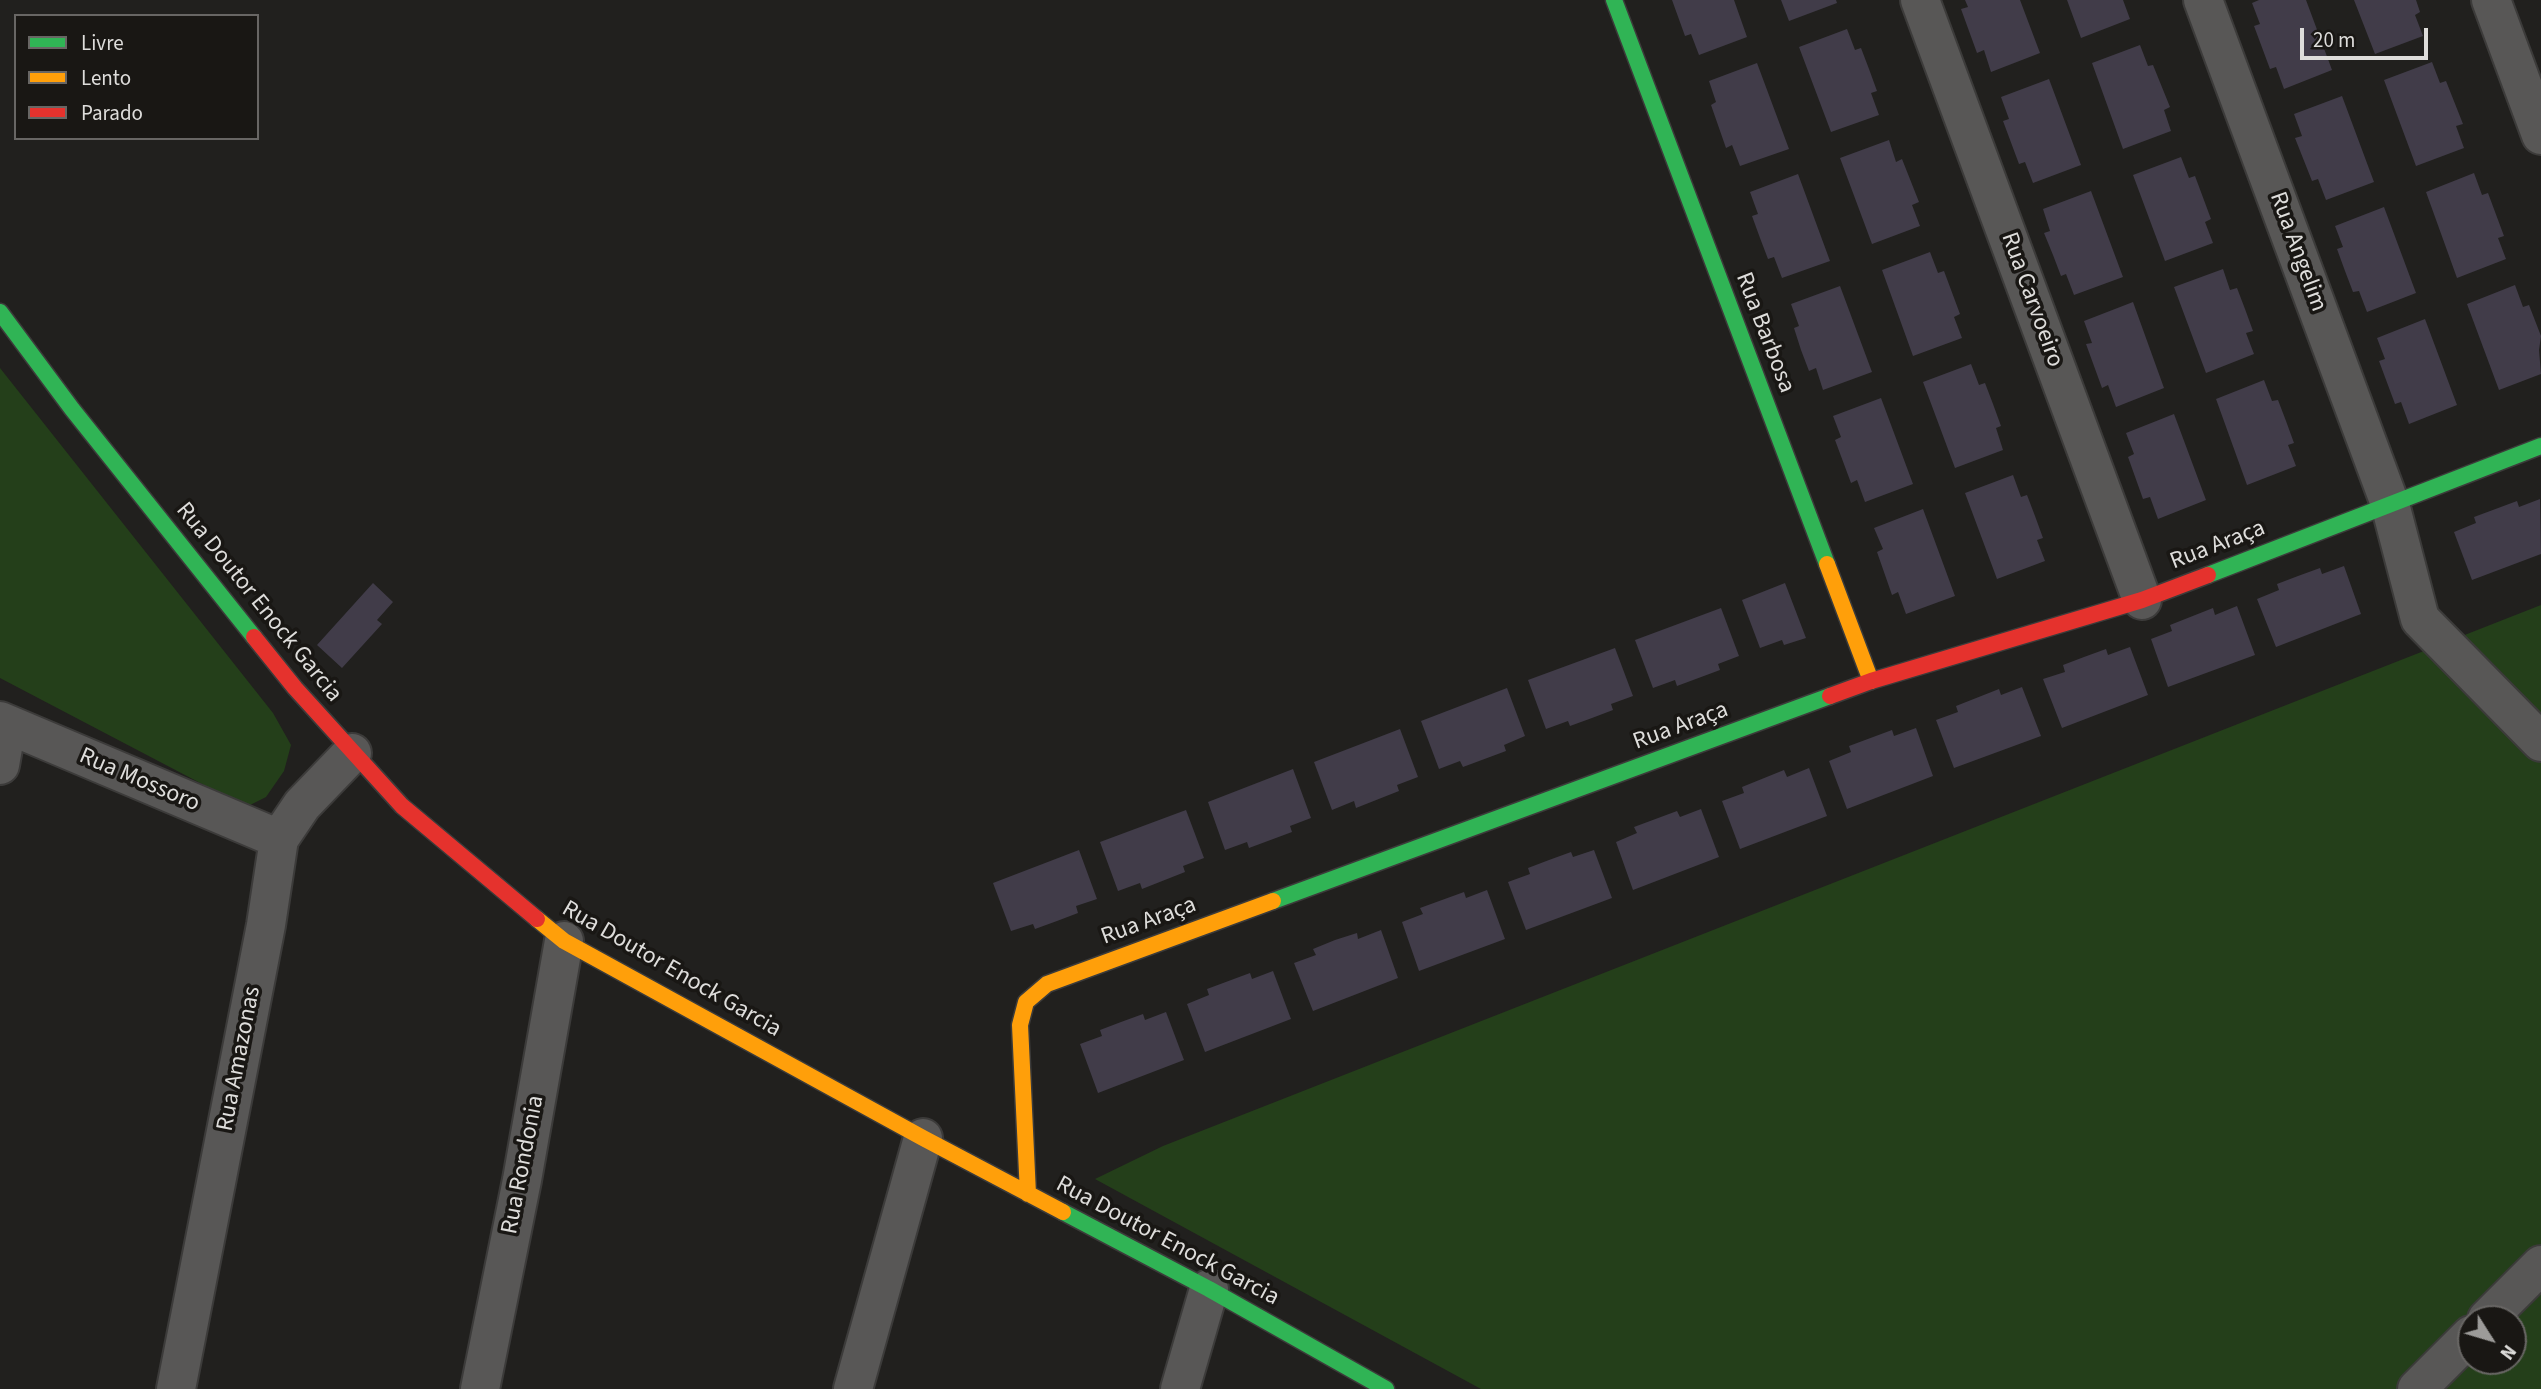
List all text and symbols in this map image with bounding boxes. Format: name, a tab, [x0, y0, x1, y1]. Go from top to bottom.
legend	[14, 14, 259, 140]
scale bar	[2303, 14, 2431, 58]
text: 20 m	[2313, 25, 2355, 55]
text: Livre	[81, 28, 124, 58]
text: Lento	[81, 63, 131, 93]
text: Parado	[81, 98, 143, 128]
street label: Rua Angelim	[2262, 188, 2332, 316]
street label: Rua Carvoeiro	[1993, 229, 2069, 371]
street label: Rua Barbosa	[1728, 269, 1800, 397]
street label: Rua Doutor Enock Garcia	[169, 497, 347, 709]
street label: Rua Araça	[2166, 515, 2270, 577]
street label: Rua Araça	[1629, 696, 1733, 758]
street label: Rua Mossoro	[74, 743, 204, 819]
street label: Rua Araça	[1097, 891, 1201, 953]
street label: Rua Doutor Enock Garcia	[556, 895, 786, 1045]
street label: Rua Amazonas	[212, 984, 268, 1134]
street label: Rua Rondonia	[496, 1093, 552, 1237]
street label: Rua Doutor Enock Garcia	[1050, 1171, 1284, 1313]
north arrow	[2457, 1305, 2527, 1375]
text: N	[2493, 1339, 2522, 1365]

